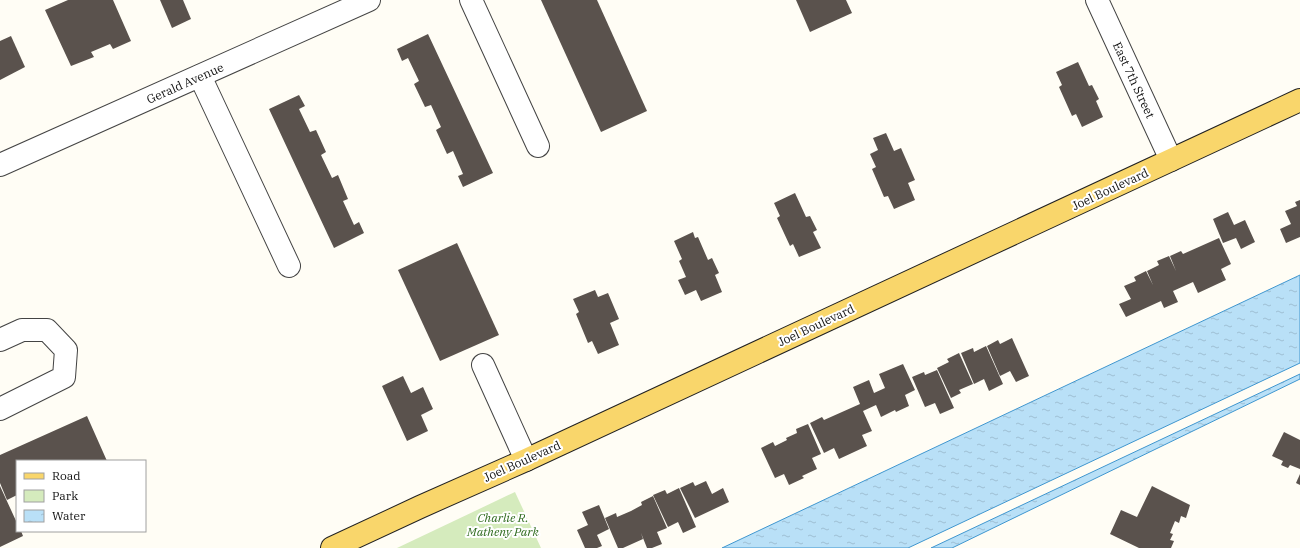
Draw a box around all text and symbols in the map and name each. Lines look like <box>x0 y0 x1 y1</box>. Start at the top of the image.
street label: East 7th Street <box>1110 39 1158 121</box>
street label: Gerald Avenue <box>144 59 226 107</box>
street label: Joel Boulevard <box>1069 165 1151 213</box>
street label: Joel Boulevard <box>775 301 857 349</box>
street label: Joel Boulevard <box>481 437 563 485</box>
legend <box>16 460 146 532</box>
text: Road <box>52 468 81 483</box>
text: Park <box>52 488 78 503</box>
text: Water <box>52 508 86 523</box>
park label: Charlie R. Matheny Park <box>466 510 540 539</box>

